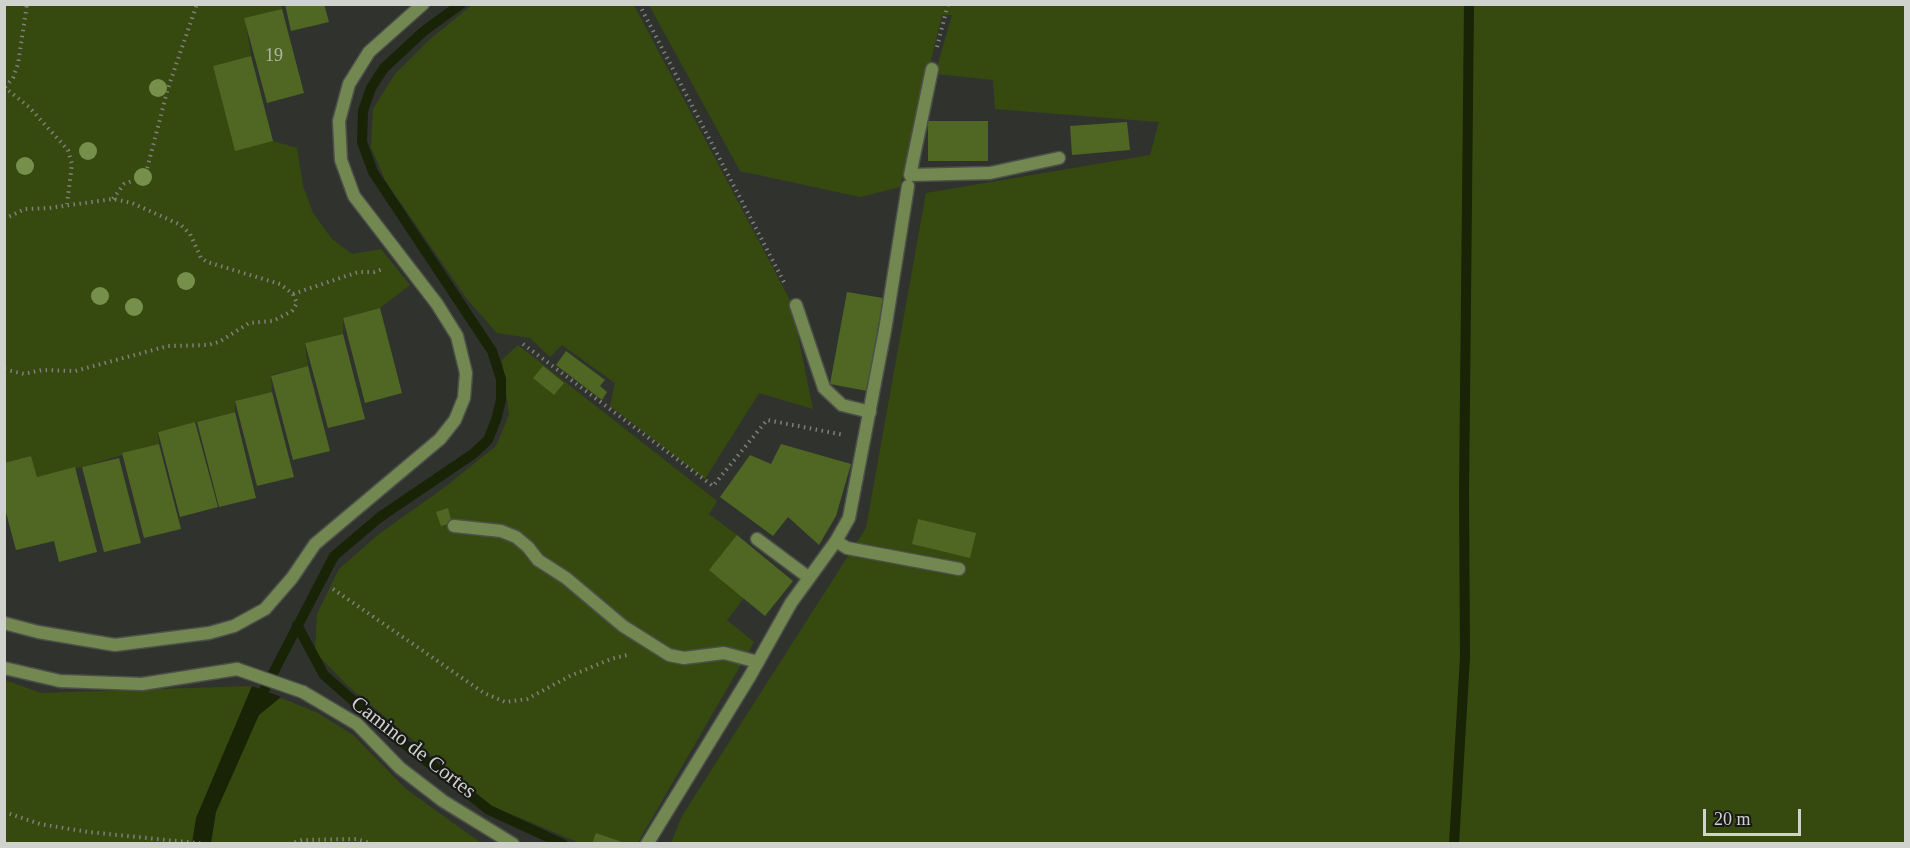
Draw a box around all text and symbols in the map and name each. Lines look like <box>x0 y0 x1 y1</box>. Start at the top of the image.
house number: 19 <box>265 45 283 67</box>
street label: Camino de Cortes <box>345 691 481 805</box>
scale bar <box>1706 797 1804 835</box>
text: 20 m <box>1714 809 1751 829</box>

